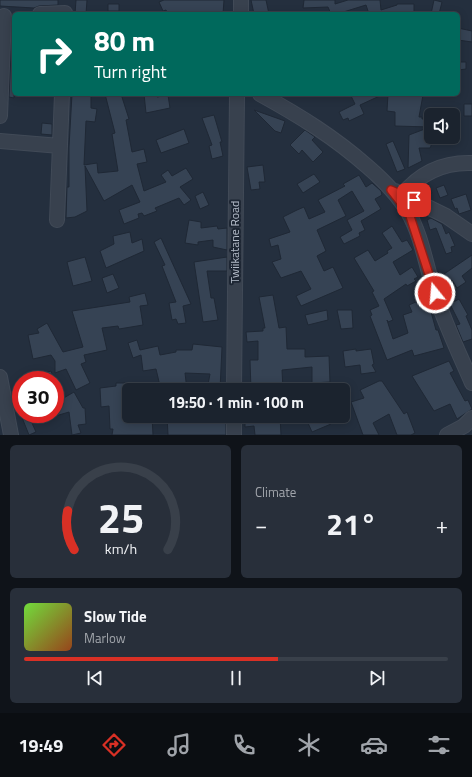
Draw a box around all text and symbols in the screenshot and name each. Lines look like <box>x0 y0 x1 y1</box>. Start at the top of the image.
text: 80 m <box>94 19 155 62</box>
icon: right <box>28 28 80 80</box>
text: Turn right <box>94 58 167 85</box>
map controls <box>424 108 460 144</box>
button: sound <box>424 108 460 144</box>
pin <box>397 183 431 217</box>
icon: arrive <box>403 189 425 211</box>
street label: Twiikatane Road <box>225 201 244 283</box>
position arrow <box>414 272 456 314</box>
speed limit sign: 30 <box>12 371 64 423</box>
text: 19:50 · 1 min · 100 m <box>168 391 304 414</box>
text: Climate <box>255 482 296 502</box>
text: 25 <box>97 485 144 548</box>
text: 21° <box>326 501 377 547</box>
text: − <box>255 508 267 542</box>
text: + <box>436 508 448 542</box>
text: km/h <box>104 537 137 559</box>
text: Slow Tide <box>84 605 147 628</box>
text: Marlow <box>84 628 126 648</box>
icon: previous <box>84 667 106 689</box>
icon: pause <box>225 667 247 689</box>
icon: next <box>366 667 388 689</box>
icon: directions <box>100 731 128 759</box>
icon: music <box>165 731 193 759</box>
icon: phone <box>230 731 258 759</box>
icon: climate <box>295 731 323 759</box>
icon: car <box>360 731 388 759</box>
icon: filters <box>425 731 453 759</box>
text: 19:49 <box>19 732 63 759</box>

